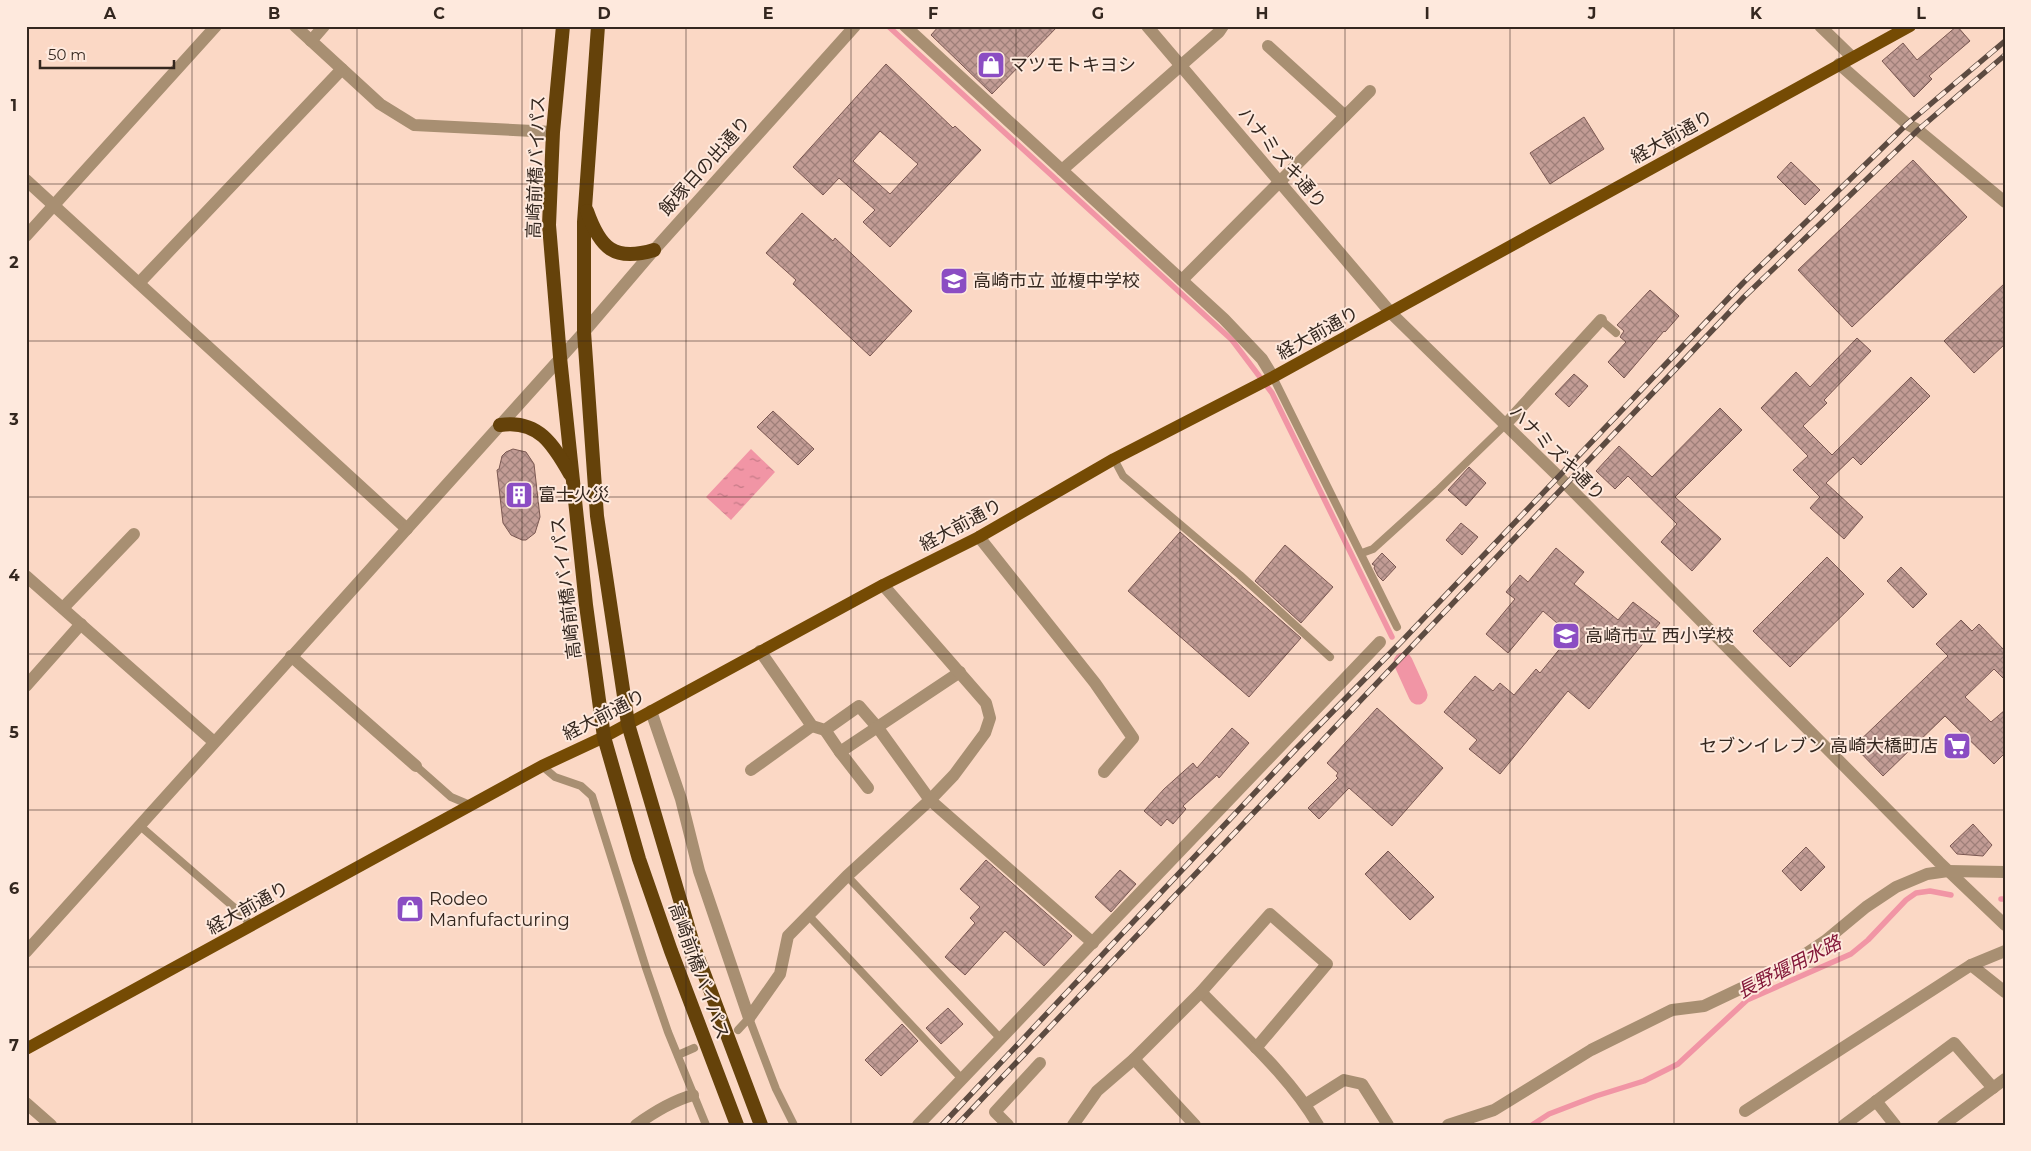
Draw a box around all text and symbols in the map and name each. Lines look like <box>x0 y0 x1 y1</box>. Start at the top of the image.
text: A <box>103 4 117 23</box>
text: B <box>268 4 280 23</box>
text: C <box>433 4 445 23</box>
text: D <box>597 4 611 23</box>
text: E <box>763 4 773 23</box>
text: F <box>928 4 938 23</box>
text: G <box>1092 4 1104 23</box>
text: H <box>1256 4 1268 23</box>
text: I <box>1424 4 1430 23</box>
text: J <box>1587 4 1596 23</box>
text: K <box>1750 4 1763 23</box>
text: L <box>1916 4 1926 23</box>
scale bar <box>40 38 174 70</box>
text: 50 m <box>48 45 86 64</box>
shop icon: マツモトキヨシ <box>976 50 1006 80</box>
place label: マツモトキヨシ <box>1010 54 1136 76</box>
street label: 高崎前橋バイパス <box>523 95 549 239</box>
text: 1 <box>11 96 17 115</box>
street label: ハナミズキ通り <box>1233 103 1331 213</box>
street label: 経大前通り <box>1627 106 1717 168</box>
street label: 飯塚日の出通り <box>655 112 755 220</box>
text: 2 <box>9 253 19 272</box>
school or university icon: 高崎市立 並榎中学校 <box>939 266 969 296</box>
place label: 高崎市立 並榎中学校 <box>973 270 1140 292</box>
street label: 経大前通り <box>1273 302 1363 364</box>
street label: ハナミズキ通り <box>1505 401 1609 505</box>
text: 3 <box>8 410 19 429</box>
building icon: 富士火災 <box>504 480 534 510</box>
place label: 富士火災 <box>538 484 610 506</box>
street label: 経大前通り <box>916 494 1006 556</box>
street label: 高崎前橋バイパス <box>546 515 586 661</box>
text: 4 <box>8 566 20 585</box>
school or university icon: 高崎市立 西小学校 <box>1551 621 1581 651</box>
place label: 高崎市立 西小学校 <box>1585 625 1734 647</box>
street label: 経大前通り <box>559 685 649 745</box>
text: 5 <box>9 723 19 742</box>
supermarket icon: セブンイレブン 高崎大橋町店 <box>1942 731 1972 761</box>
place label: セブンイレブン 高崎大橋町店 <box>1699 735 1938 757</box>
street label: 経大前通り <box>203 877 293 939</box>
text: 6 <box>9 879 19 898</box>
place label: Rodeo Manfufacturing <box>429 888 570 931</box>
shop icon: Rodeo Manfufacturing <box>395 894 425 924</box>
street label: 高崎前橋バイパス <box>664 900 734 1042</box>
water label: 長野堰用水路 <box>1733 930 1847 1003</box>
text: 7 <box>9 1036 19 1055</box>

